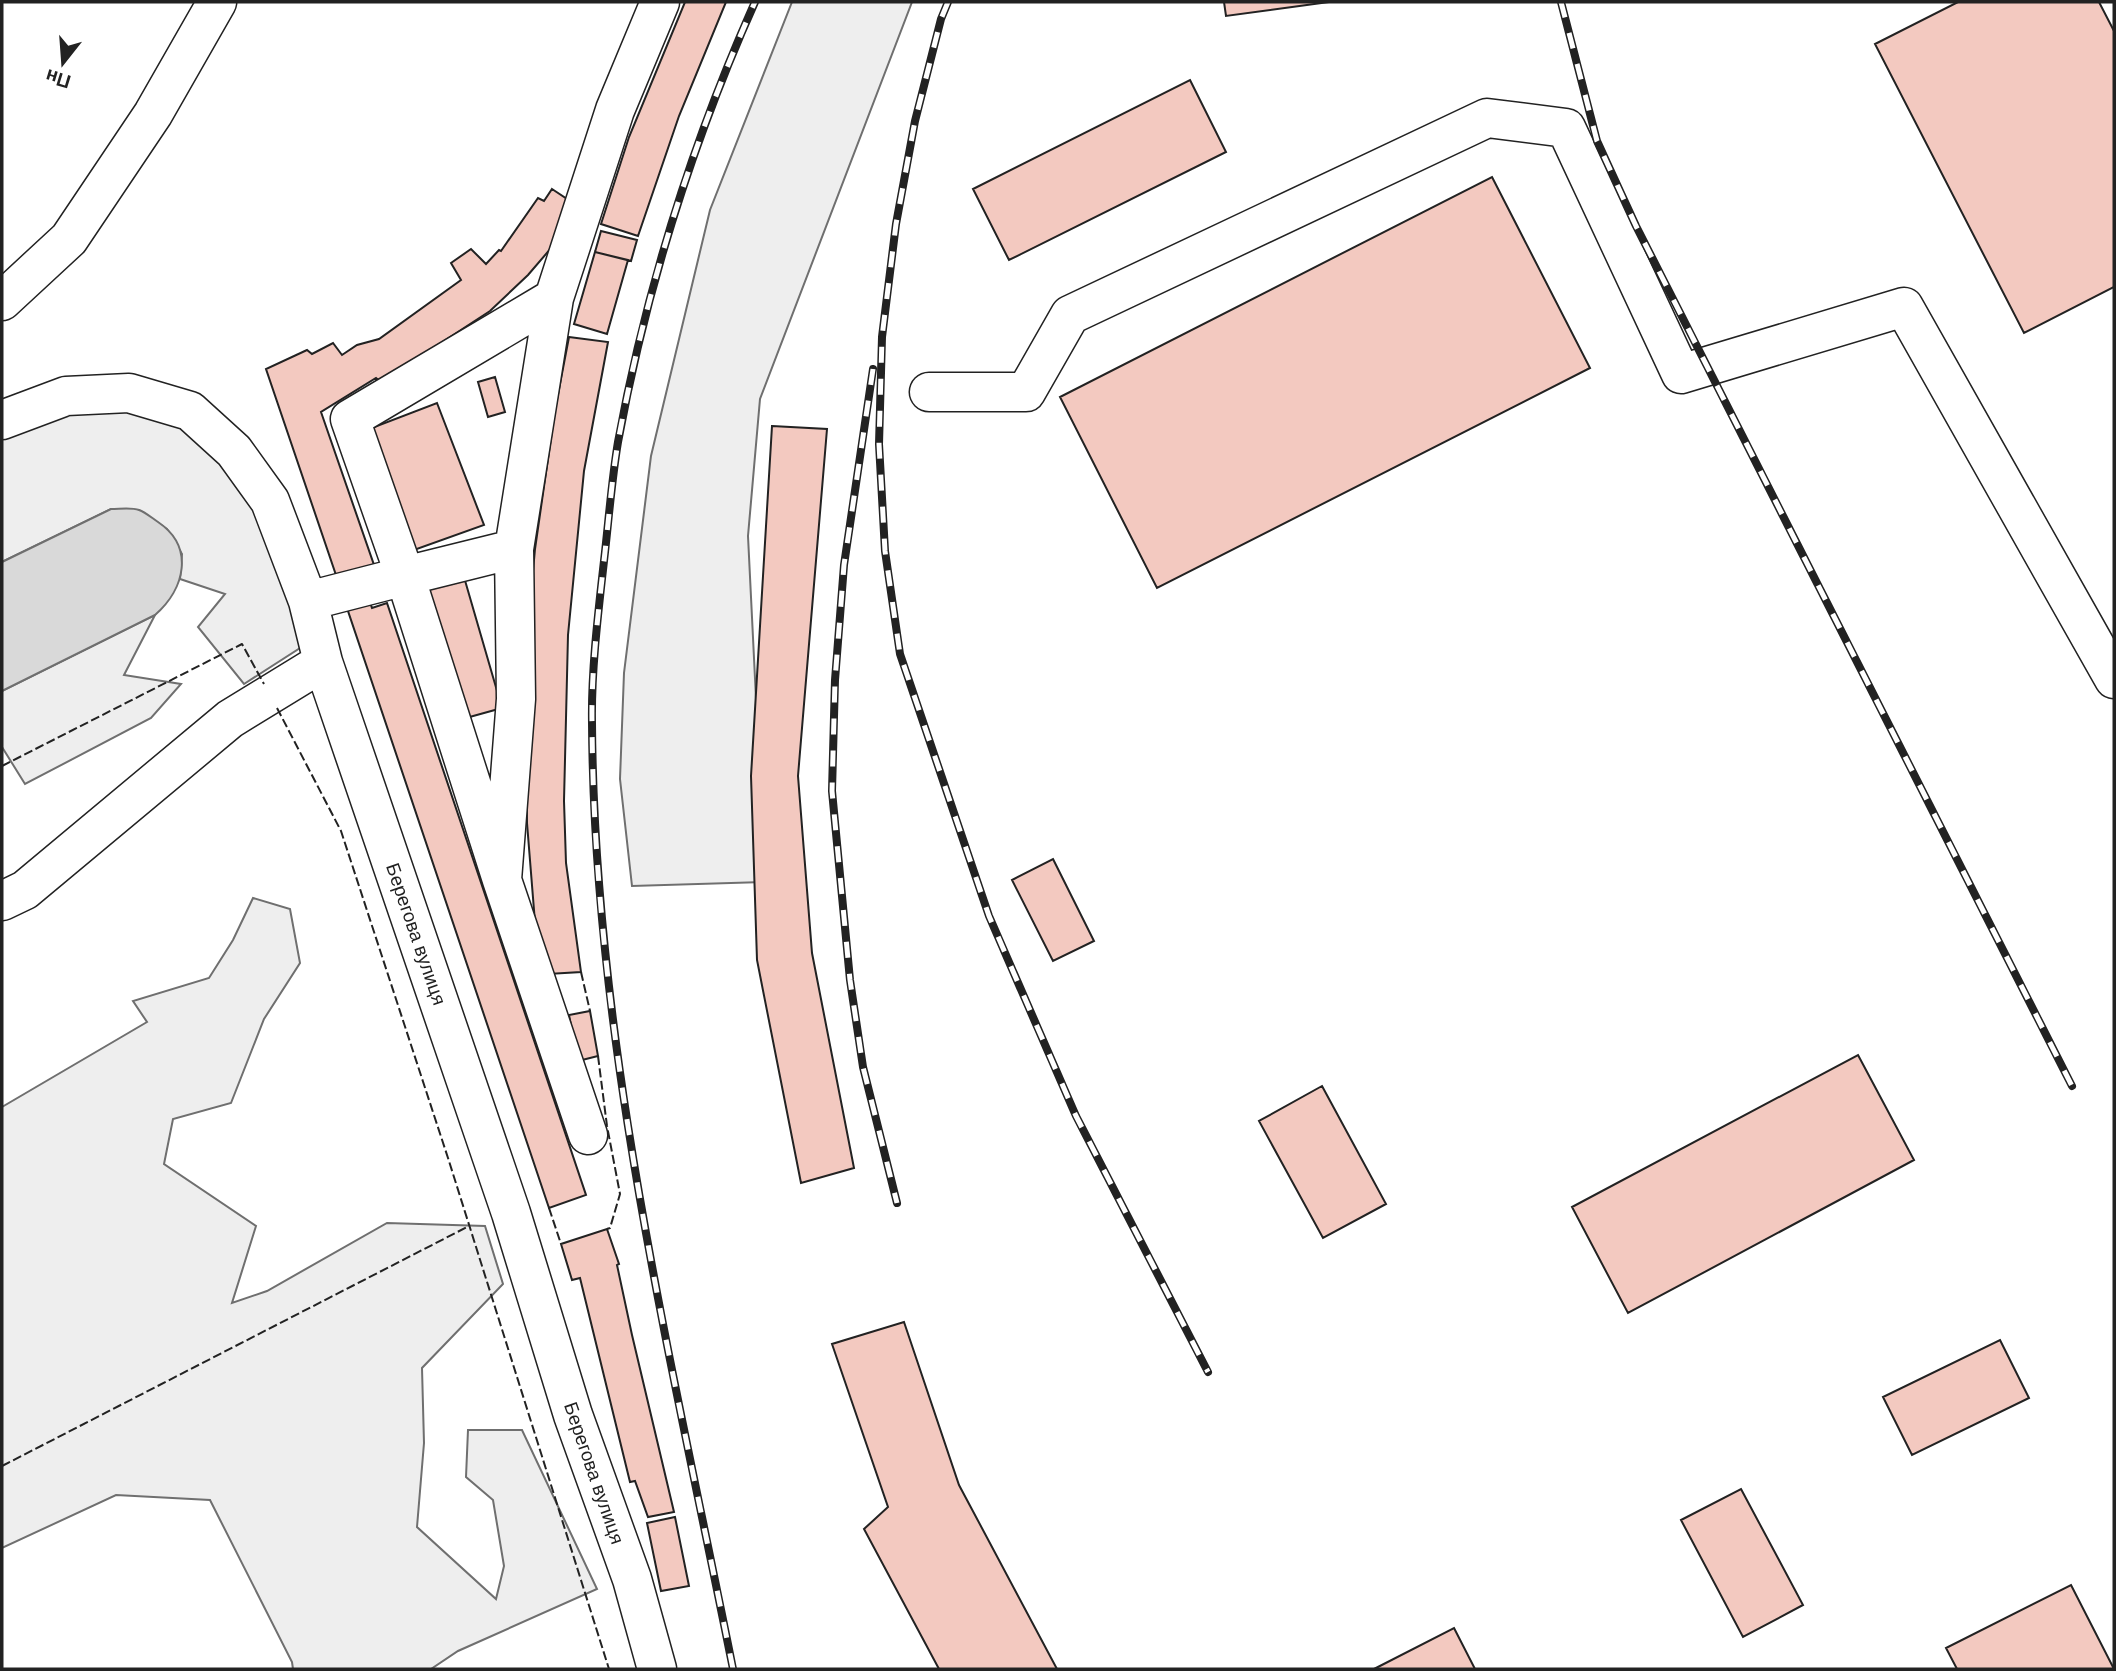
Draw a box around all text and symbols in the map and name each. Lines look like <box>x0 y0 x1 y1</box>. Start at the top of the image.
north arrow <box>28 28 98 98</box>
text: Пн <box>43 65 73 92</box>
street label: Берегова вулиця <box>382 860 450 1008</box>
street label: Берегова вулиця <box>560 1399 628 1547</box>

